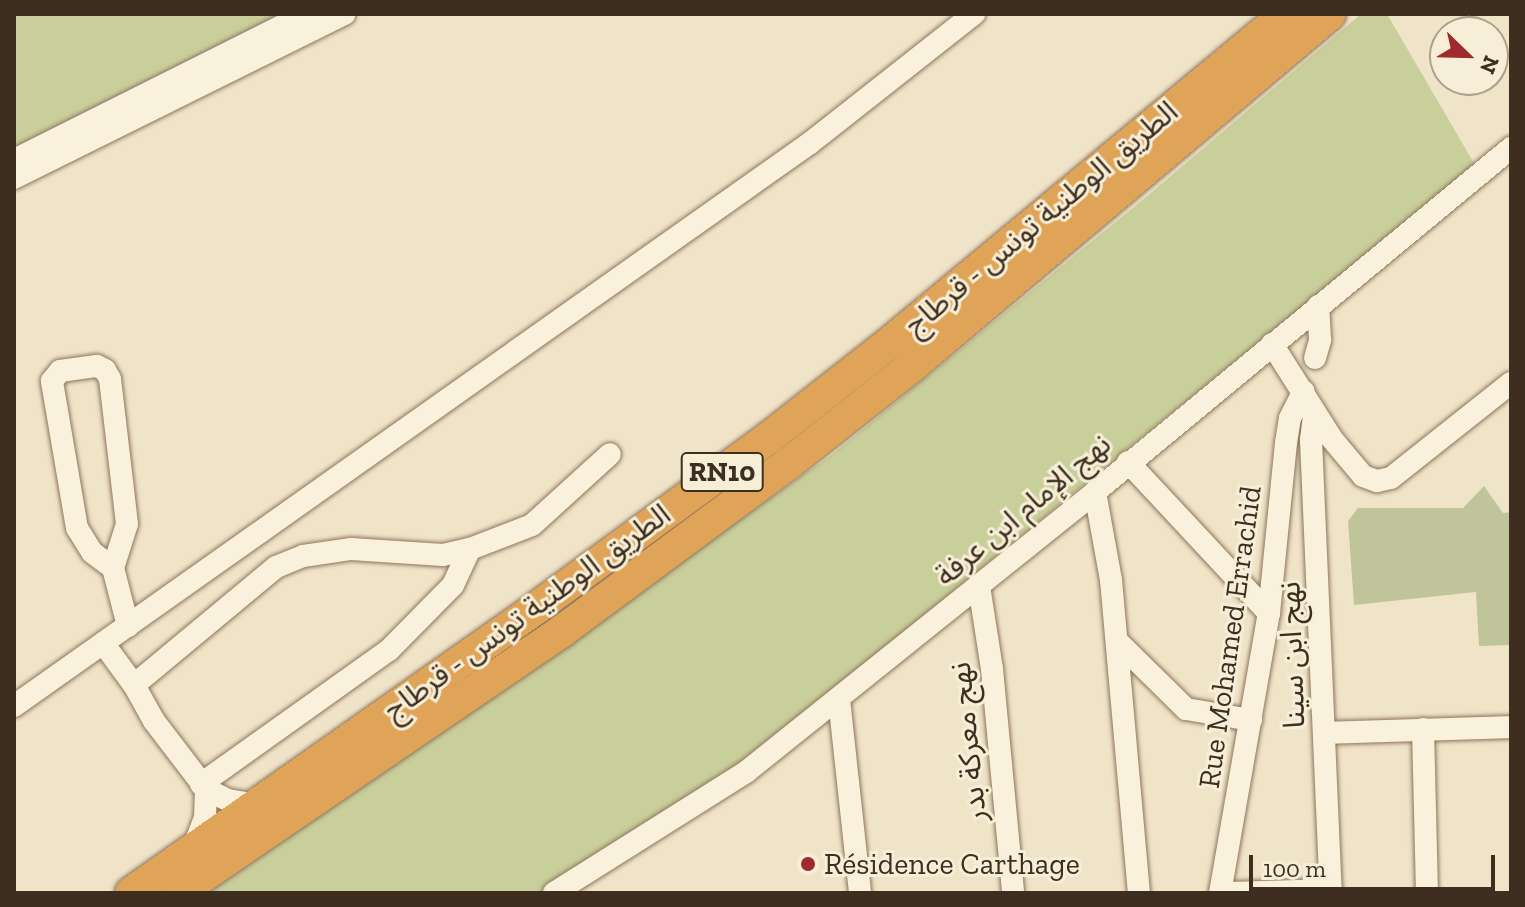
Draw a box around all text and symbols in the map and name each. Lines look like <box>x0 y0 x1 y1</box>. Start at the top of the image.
north arrow <box>1429 16 1509 96</box>
text: N <box>1474 52 1505 78</box>
street label: الطريق الوطنية تونس - قرطاج <box>897 93 1185 343</box>
street label: نهج الإمام ابن عرفة <box>928 426 1118 594</box>
road number: RN10 <box>680 448 764 496</box>
street label: Rue Mohamed Errachid <box>1191 484 1269 790</box>
street label: الطريق الوطنية تونس - قرطاج <box>377 496 677 728</box>
street label: نهج ابن سينا <box>1271 581 1313 729</box>
street label: نهج معركة بدر <box>942 660 994 824</box>
scale bar <box>1253 839 1499 889</box>
place label: Résidence Carthage <box>824 846 1080 882</box>
text: 100 m <box>1263 854 1326 883</box>
marker: Résidence Carthage <box>799 855 817 873</box>

